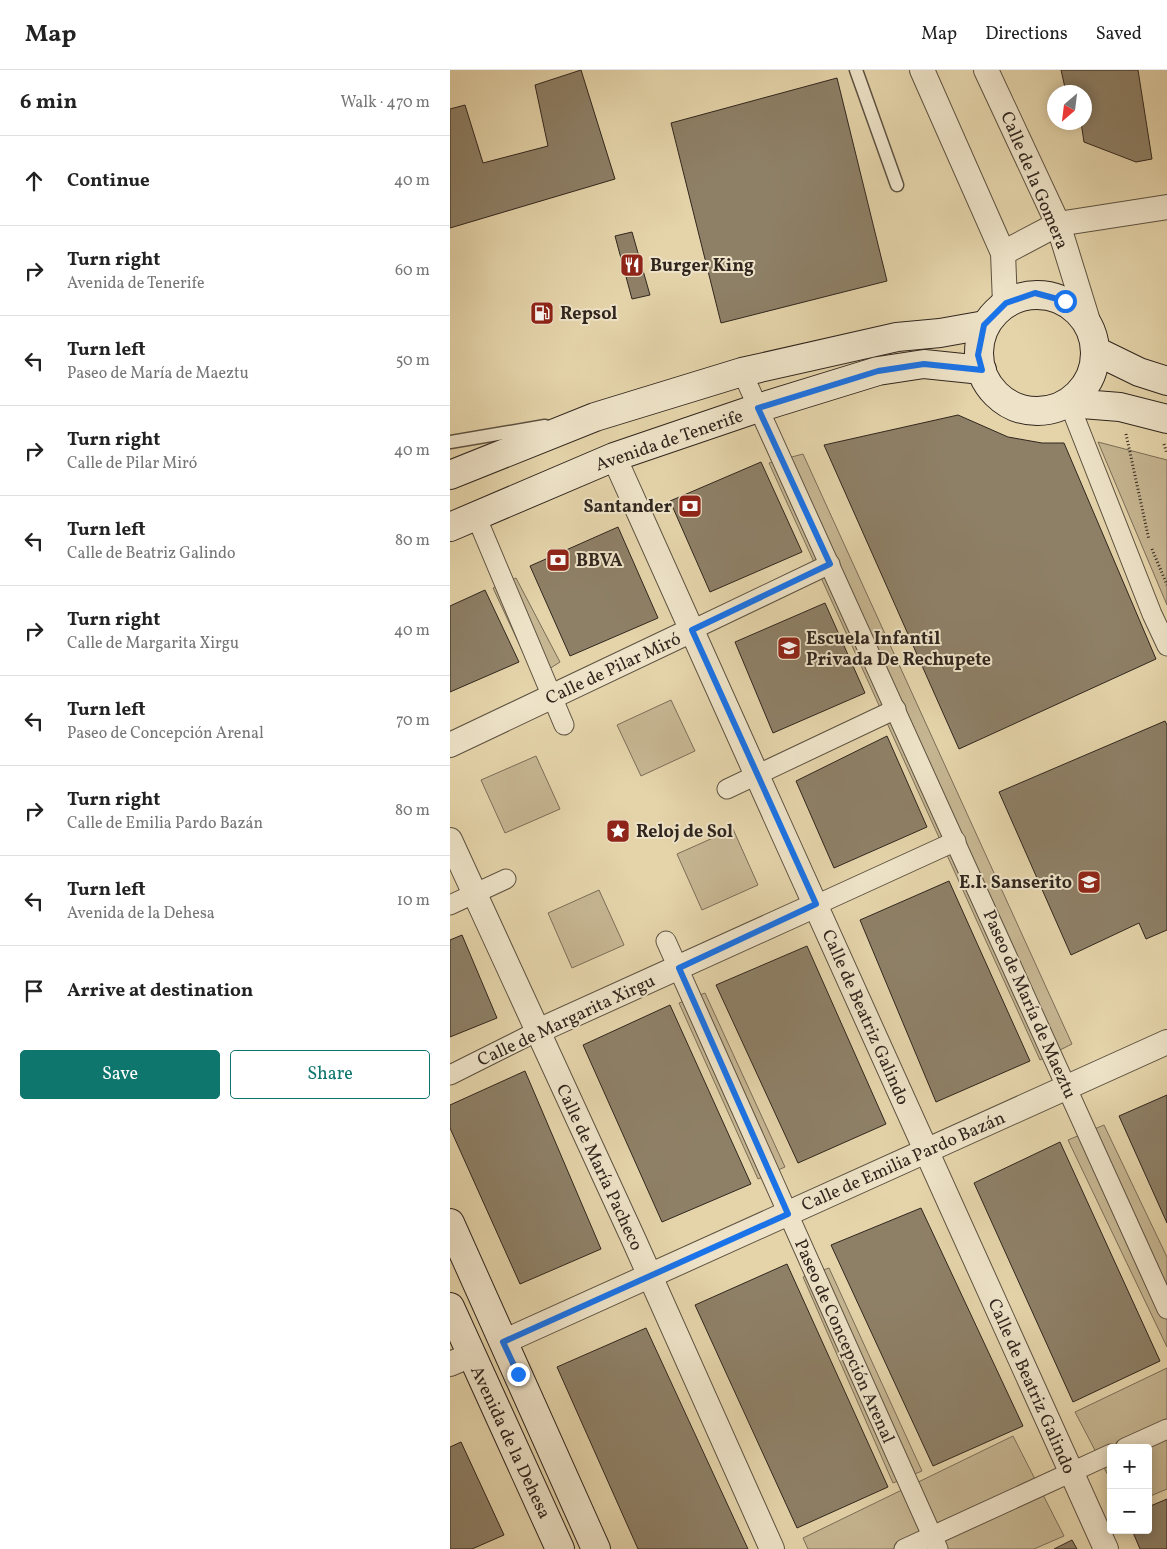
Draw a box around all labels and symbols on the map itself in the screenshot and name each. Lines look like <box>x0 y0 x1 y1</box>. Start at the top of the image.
north arrow <box>1047 85 1092 130</box>
street label: Calle de la Gomera <box>993 108 1074 253</box>
restaurant icon: Burger King <box>619 252 645 278</box>
place label: Burger King <box>650 254 754 279</box>
route start <box>1054 290 1077 313</box>
fuel station icon: Repsol <box>529 300 555 326</box>
place label: Repsol <box>560 302 617 327</box>
street label: Avenida de Tenerife <box>592 404 747 478</box>
bank icon: Santander <box>677 493 703 519</box>
place label: Santander <box>584 495 672 520</box>
bank icon: BBVA <box>545 547 571 573</box>
place label: BBVA <box>576 549 623 574</box>
street label: Calle de Pilar Miró <box>542 627 685 712</box>
place label: Escuela Infantil Privada De Rechupete <box>806 627 991 673</box>
school or university icon: Escuela Infantil Privada De Rechupete <box>776 635 802 661</box>
place icon: Reloj de Sol <box>605 818 631 844</box>
place label: Reloj de Sol <box>636 820 733 845</box>
school or university icon: E.I. Sanserito <box>1076 869 1102 895</box>
place label: E.I. Sanserito <box>959 871 1072 896</box>
street label: Paseo de María de Maeztu <box>976 906 1082 1103</box>
street label: Calle de Beatriz Galindo <box>815 926 915 1109</box>
street label: Calle de Margarita Xirgu <box>474 969 660 1074</box>
street label: Calle de María Pacheco <box>549 1080 648 1255</box>
street label: Calle de Emilia Pardo Bazán <box>798 1106 1010 1219</box>
street label: Paseo de Concepción Arenal <box>787 1235 900 1448</box>
street label: Calle de Beatriz Galindo <box>981 1295 1081 1478</box>
street label: Avenida de la Dehesa <box>463 1362 556 1523</box>
route end <box>507 1363 530 1386</box>

